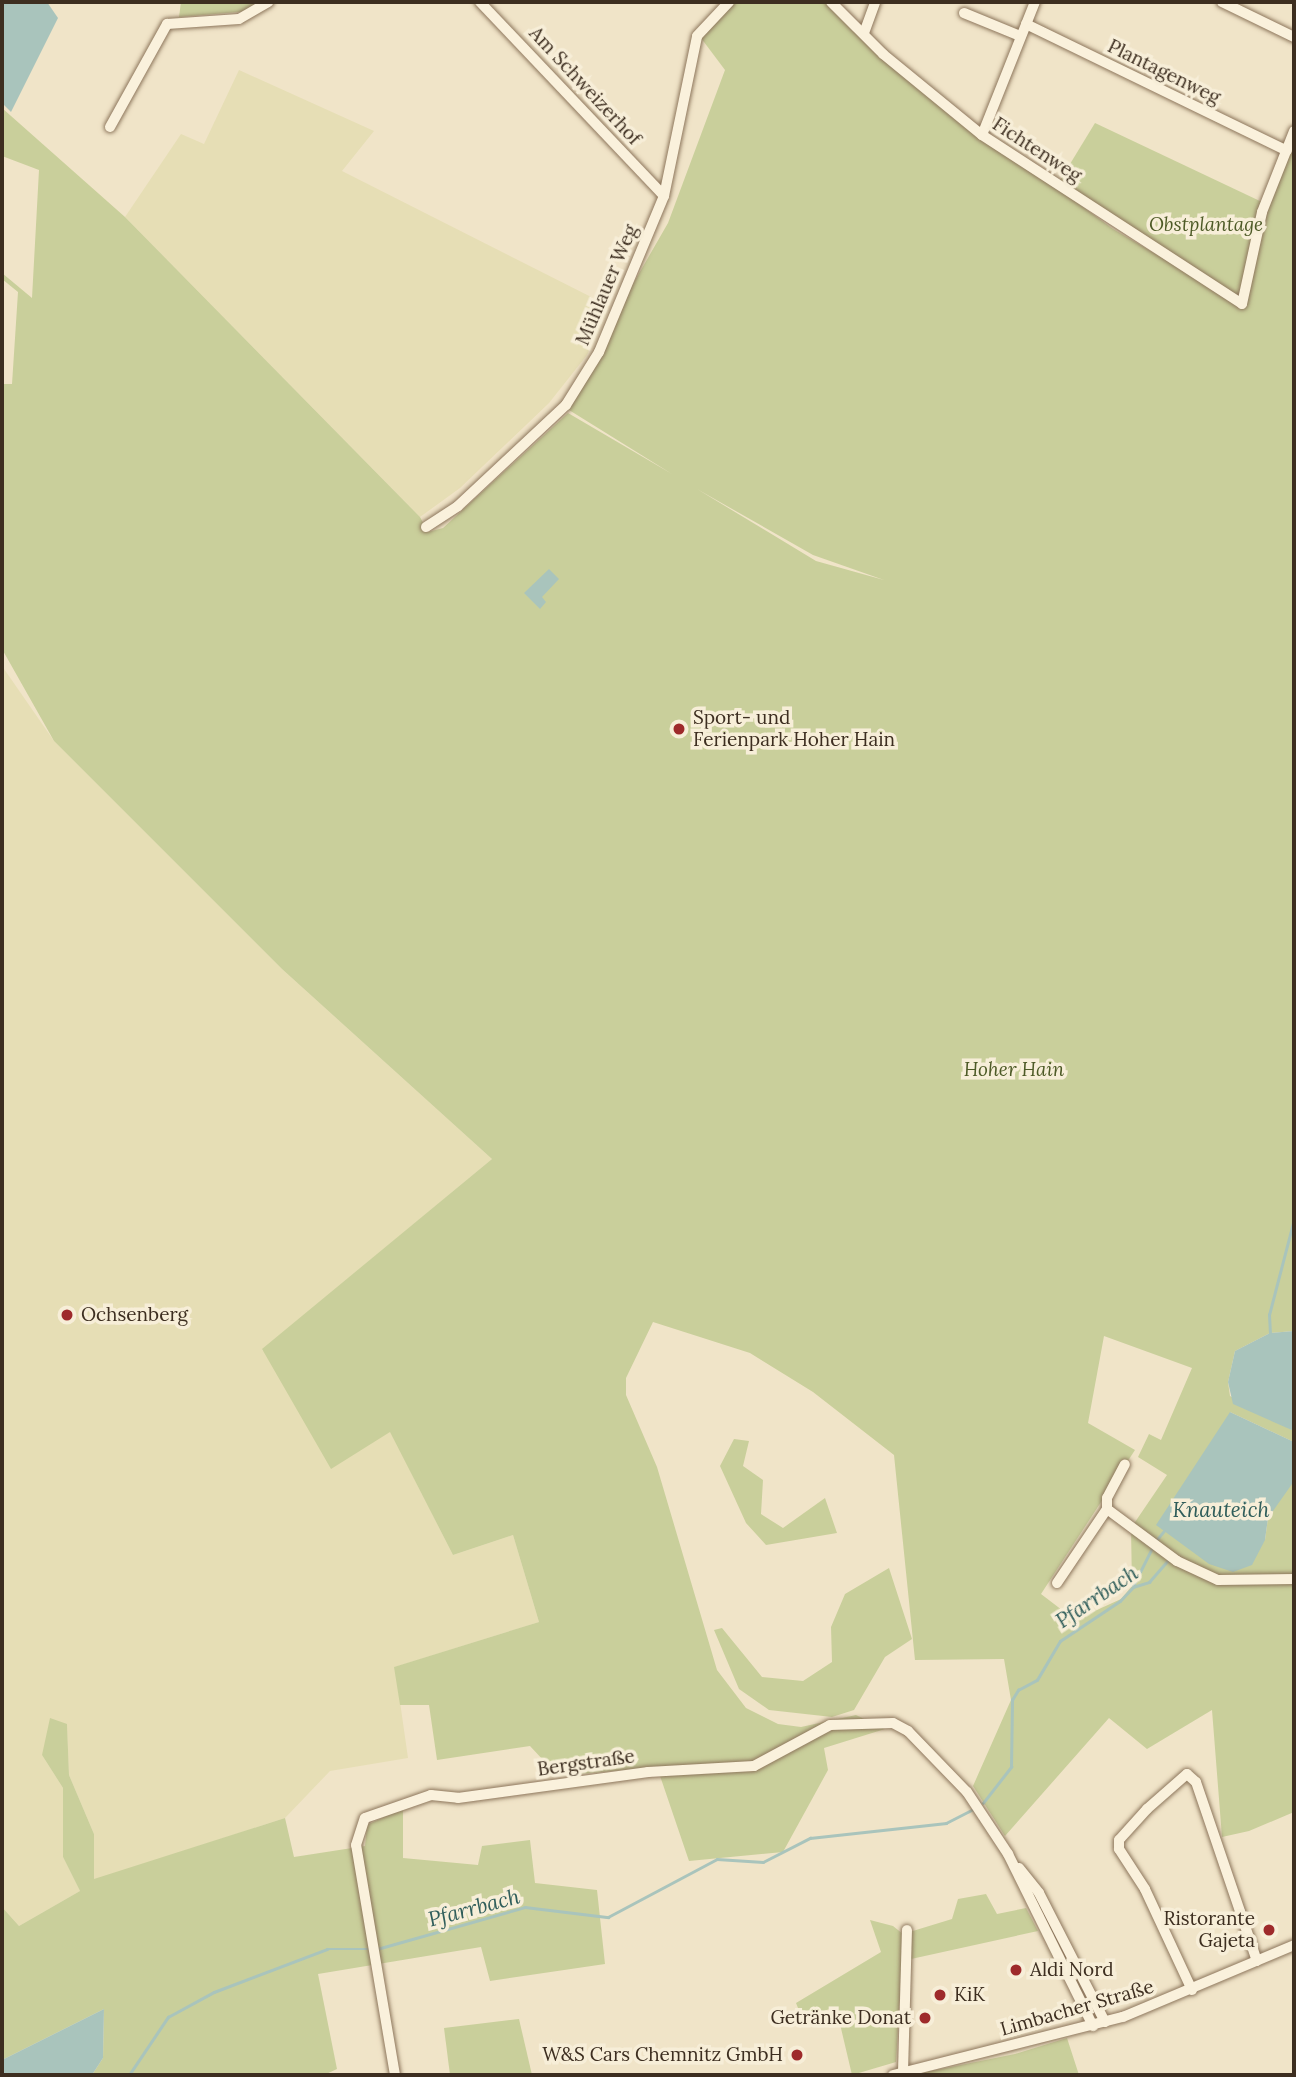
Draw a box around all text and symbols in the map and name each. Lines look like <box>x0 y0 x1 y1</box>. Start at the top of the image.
street label: Am Schweizerhof <box>524 22 646 150</box>
street label: Plantagenweg <box>1104 35 1224 109</box>
street label: Fichtenweg <box>988 113 1086 187</box>
park label: Obstplantage <box>1149 214 1263 236</box>
street label: Mühlauer Weg <box>571 221 643 349</box>
place label: Sport- und Ferienpark Hoher Hain <box>693 707 895 751</box>
marker: Sport- und Ferienpark Hoher Hain <box>671 721 687 737</box>
park label: Hoher Hain <box>964 1059 1064 1081</box>
place label: Ochsenberg <box>81 1304 188 1326</box>
marker: Ochsenberg <box>59 1307 75 1323</box>
water label: Knauteich <box>1172 1497 1270 1523</box>
water label: Pfarrbach <box>1051 1560 1143 1634</box>
street label: Bergstraße <box>536 1745 636 1781</box>
water label: Pfarrbach <box>425 1884 523 1932</box>
place label: Ristorante Gajeta <box>1164 1908 1255 1952</box>
marker: Ristorante Gajeta <box>1261 1922 1277 1938</box>
place label: Aldi Nord <box>1030 1959 1114 1981</box>
marker: Aldi Nord <box>1008 1962 1024 1978</box>
street label: Limbacher Straße <box>998 1975 1156 2041</box>
place label: KiK <box>954 1984 985 2006</box>
marker: KiK <box>932 1987 948 2003</box>
place label: Getränke Donat <box>770 2007 911 2029</box>
marker: Getränke Donat <box>917 2010 933 2026</box>
place label: W&S Cars Chemnitz GmbH <box>542 2044 783 2066</box>
marker: W&S Cars Chemnitz GmbH <box>789 2047 805 2063</box>

